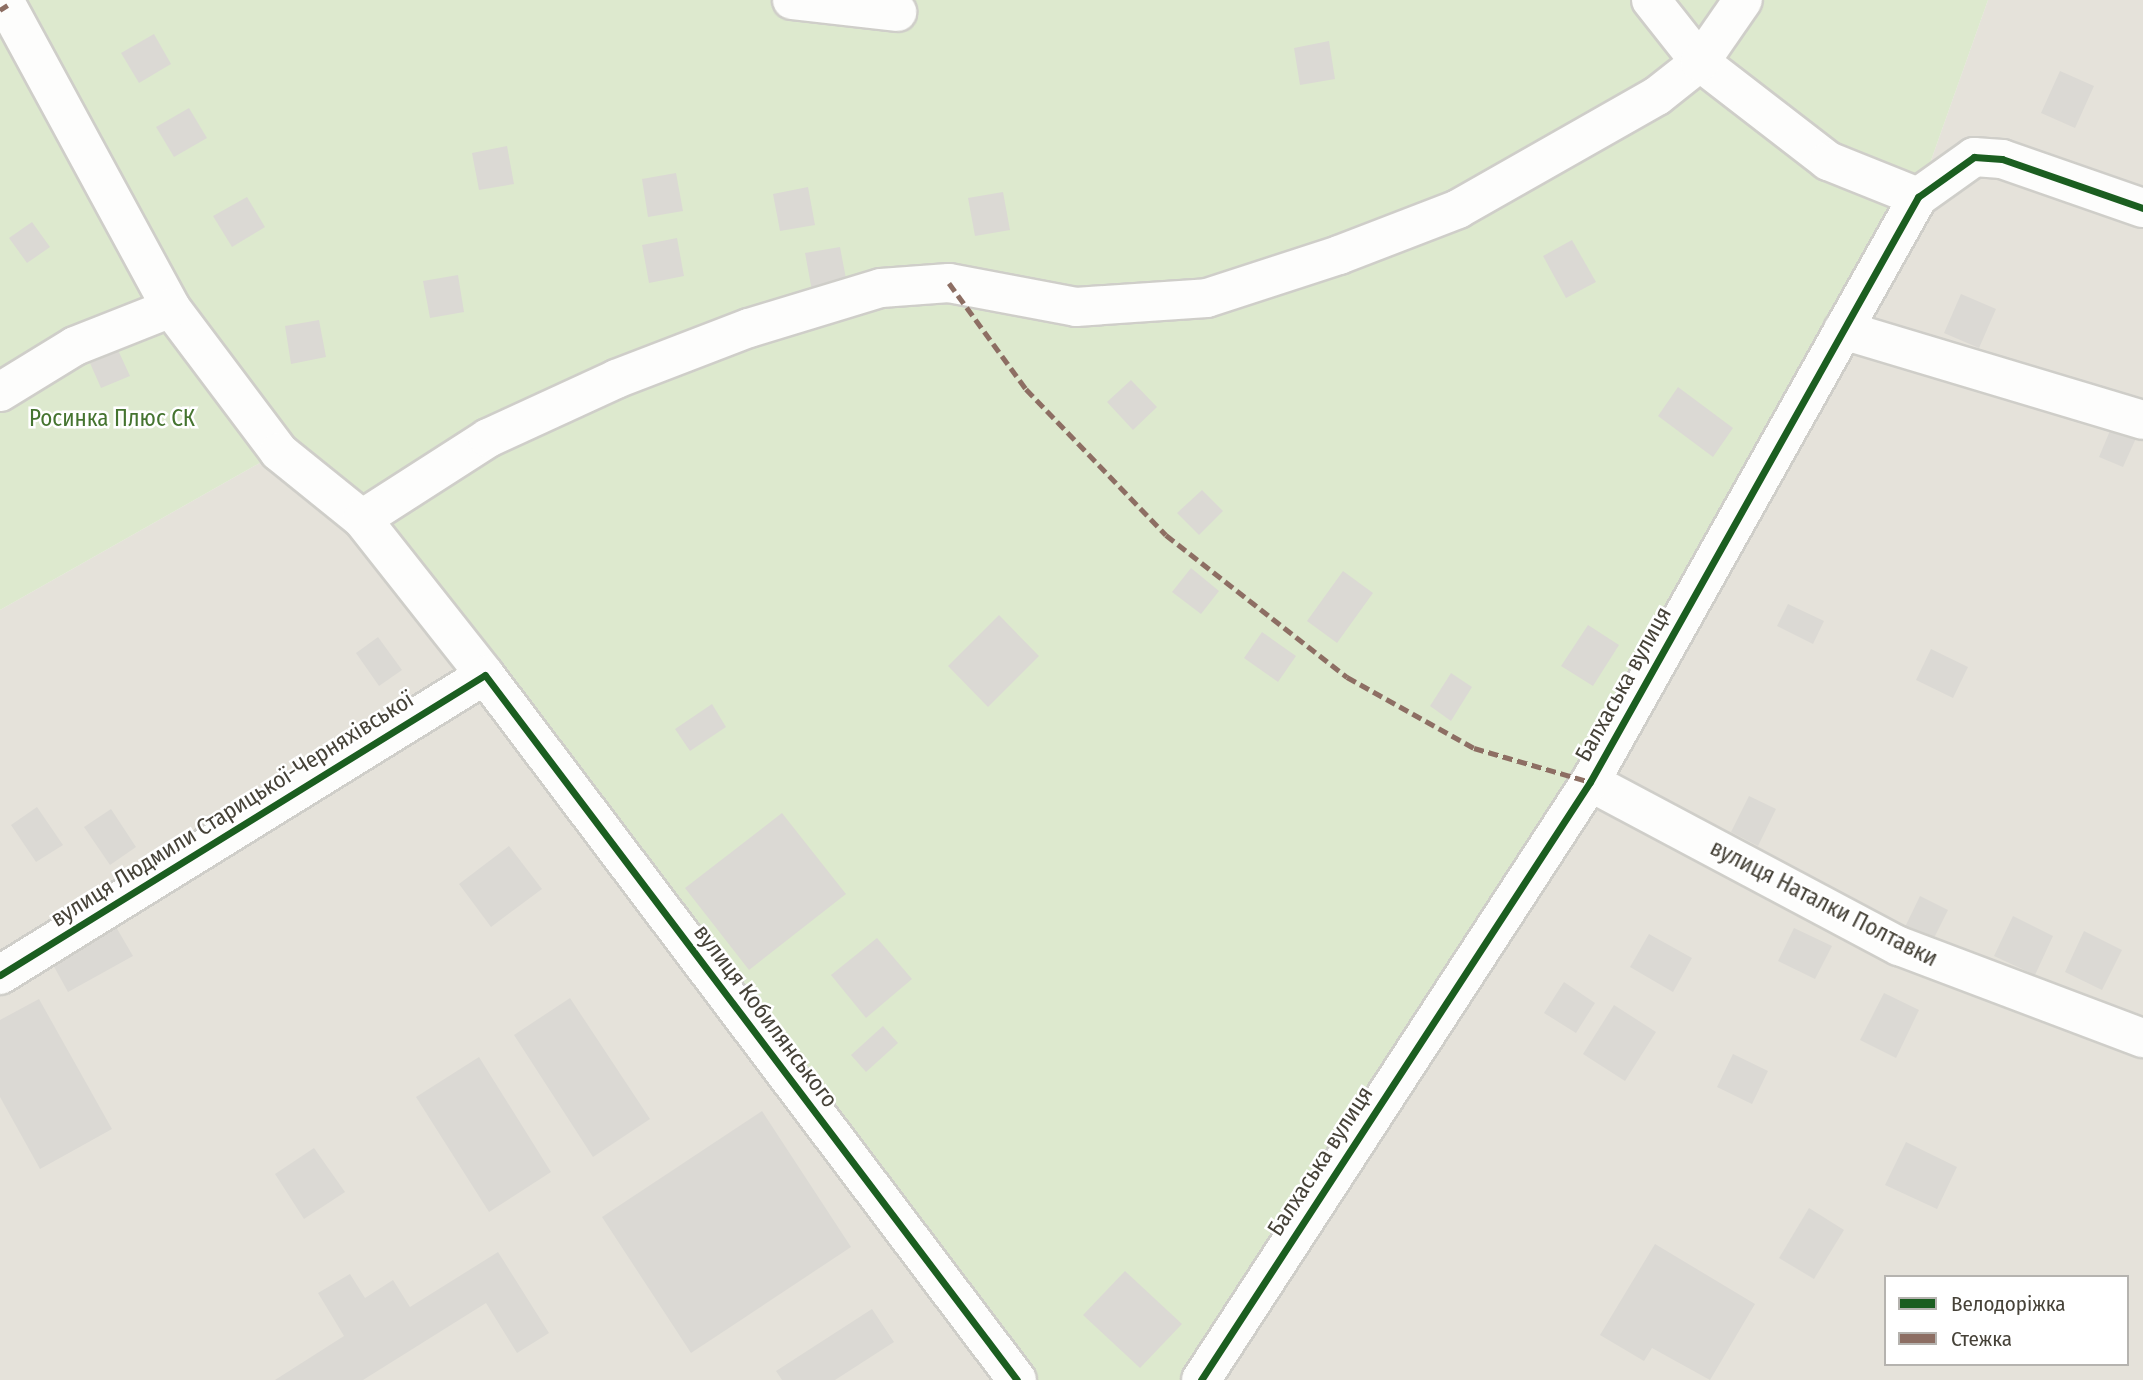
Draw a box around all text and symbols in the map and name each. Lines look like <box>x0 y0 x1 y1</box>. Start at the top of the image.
park label: Росинка Плюс СК <box>29 404 195 432</box>
street label: Балхаська вулиця <box>1569 602 1677 766</box>
street label: вулиця Людмили Старицької-Черняхівської <box>46 685 418 933</box>
street label: вулиця Наталки Полтавки <box>1706 834 1942 972</box>
street label: вулиця Кобилянського <box>688 919 844 1113</box>
street label: Балхаська вулиця <box>1261 1081 1379 1241</box>
legend <box>1884 1275 2129 1366</box>
text: Велодоріжка <box>1951 1291 2066 1317</box>
text: Стежка <box>1951 1326 2012 1352</box>

